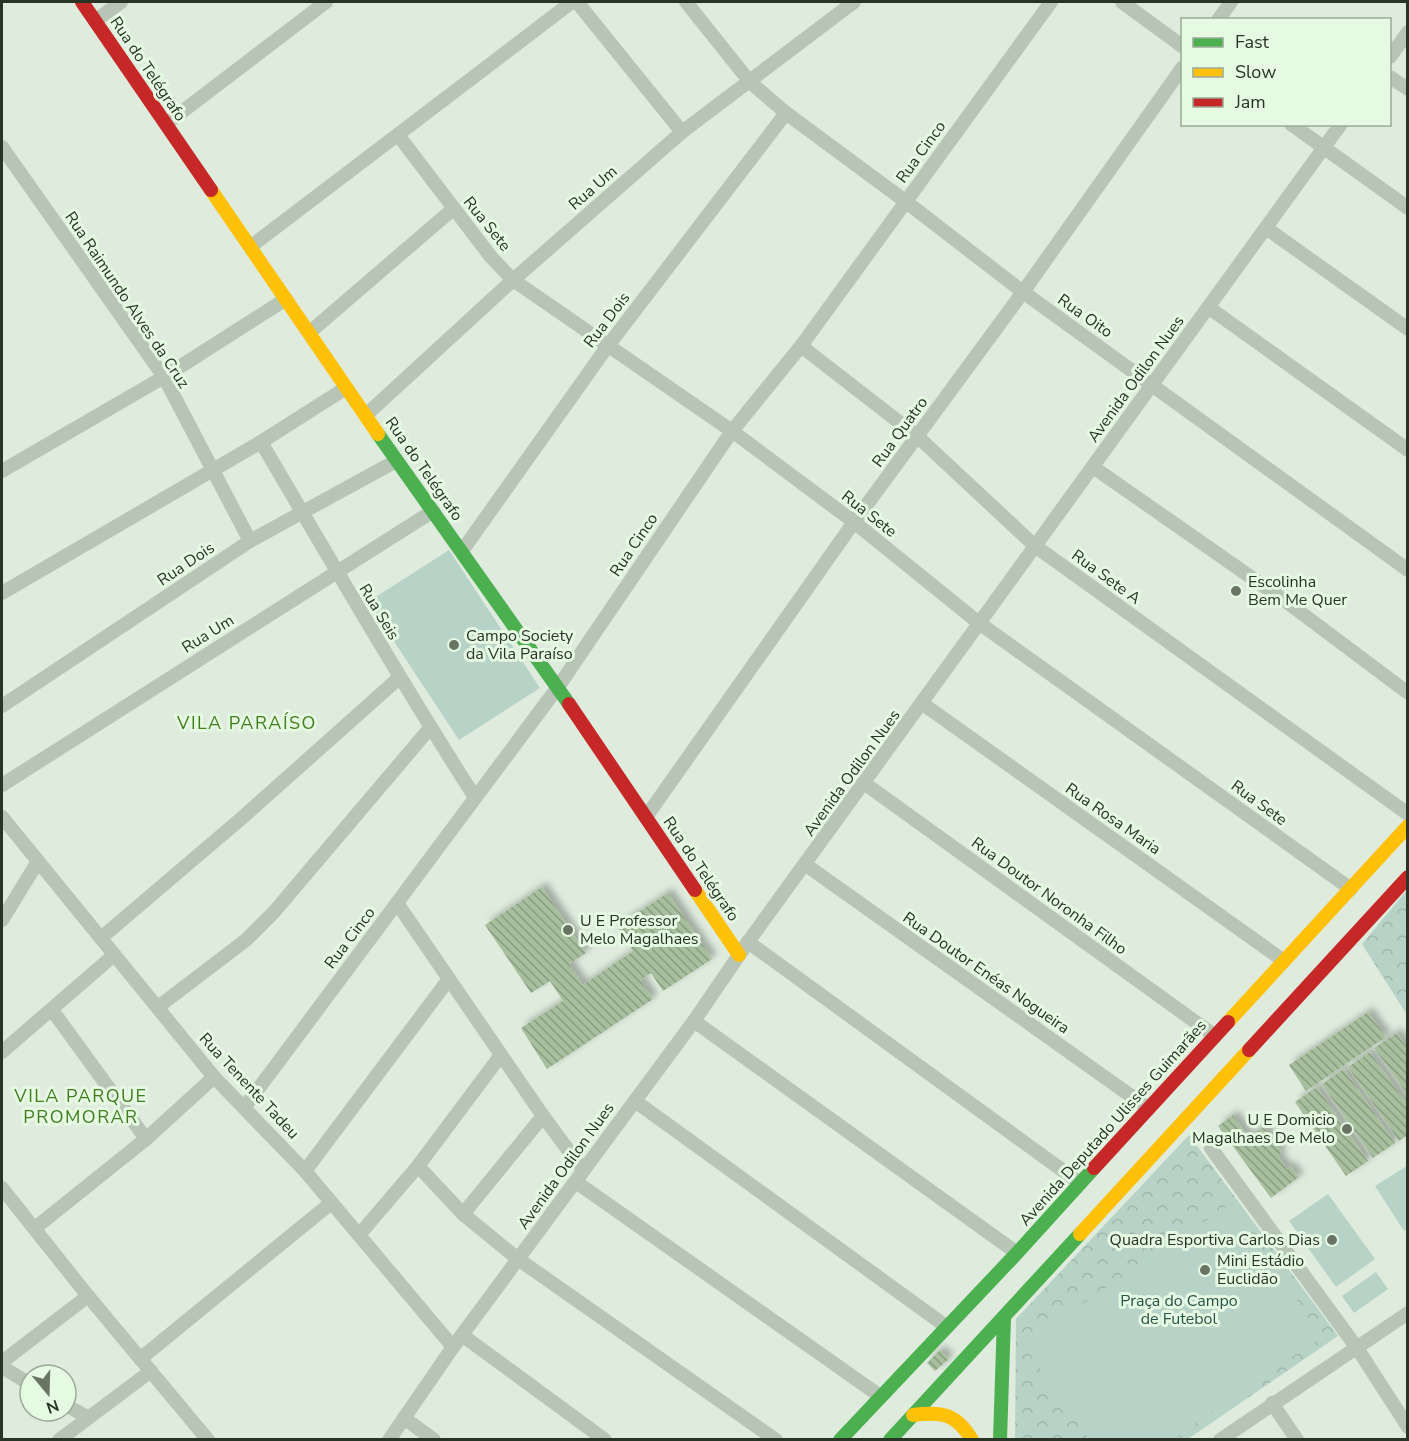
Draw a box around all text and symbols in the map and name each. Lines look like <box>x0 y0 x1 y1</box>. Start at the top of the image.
street label: Rua do Telégrafo <box>105 12 191 126</box>
legend <box>1181 18 1391 126</box>
text: Fast <box>1235 30 1270 54</box>
text: Slow <box>1235 60 1276 84</box>
text: Jam <box>1234 90 1266 114</box>
street label: Rua Cinco <box>891 116 951 188</box>
street label: Rua Um <box>564 161 622 215</box>
street label: Rua Sete <box>458 192 516 256</box>
street label: Rua Raimundo Alves da Cruz <box>60 207 194 393</box>
street label: Rua Dois <box>579 288 635 352</box>
street label: Rua Oito <box>1053 289 1117 343</box>
street label: Avenida Odilon Nues <box>1083 311 1189 447</box>
street label: Rua Quatro <box>867 392 933 472</box>
street label: Rua do Telégrafo <box>380 413 468 525</box>
street label: Rua Sete <box>837 485 901 543</box>
street label: Rua Cinco <box>605 509 663 581</box>
street label: Rua Dois <box>153 537 219 591</box>
street label: Rua Sete A <box>1067 544 1145 610</box>
place label: Escolinha Bem Me Quer <box>1248 571 1347 611</box>
street label: Rua Seis <box>354 580 404 644</box>
marker: Escolinha Bem Me Quer <box>1229 584 1243 598</box>
street label: Rua Um <box>178 609 238 659</box>
place label: Campo Society da Vila Paraíso <box>466 625 574 665</box>
marker: Campo Society da Vila Paraíso <box>447 638 461 652</box>
street label: Avenida Odilon Nues <box>799 705 905 841</box>
district label: VILA PARAÍSO <box>176 711 317 735</box>
street label: Rua Sete <box>1226 775 1292 831</box>
street label: Rua Rosa Maria <box>1061 778 1165 860</box>
street label: Rua do Telégrafo <box>658 812 744 926</box>
street label: Rua Doutor Noronha Filho <box>967 832 1131 960</box>
street label: Rua Cinco <box>320 903 381 973</box>
street label: Rua Doutor Enéas Nogueira <box>898 907 1074 1039</box>
place label: U E Professor Melo Magalhaes <box>580 910 698 950</box>
marker: U E Professor Melo Magalhaes <box>561 923 575 937</box>
street label: Avenida Deputado Ulisses Guimarães <box>1014 1015 1212 1231</box>
street label: Rua Tenente Tadeu <box>194 1028 304 1144</box>
district label: VILA PARQUE PROMORAR <box>13 1084 148 1129</box>
street label: Avenida Odilon Nues <box>513 1098 619 1234</box>
place label: U E Domicio Magalhaes De Melo <box>1192 1109 1335 1149</box>
marker: U E Domicio Magalhaes De Melo <box>1340 1122 1354 1136</box>
place label: Quadra Esportiva Carlos Dias <box>1110 1229 1320 1251</box>
marker: Quadra Esportiva Carlos Dias <box>1325 1233 1339 1247</box>
place label: Mini Estádio Euclidão <box>1217 1250 1304 1290</box>
marker: Mini Estádio Euclidão <box>1198 1263 1212 1277</box>
park label: Praça do Campo de Futebol <box>1120 1290 1238 1330</box>
north arrow <box>18 1363 78 1423</box>
text: N <box>43 1394 62 1419</box>

